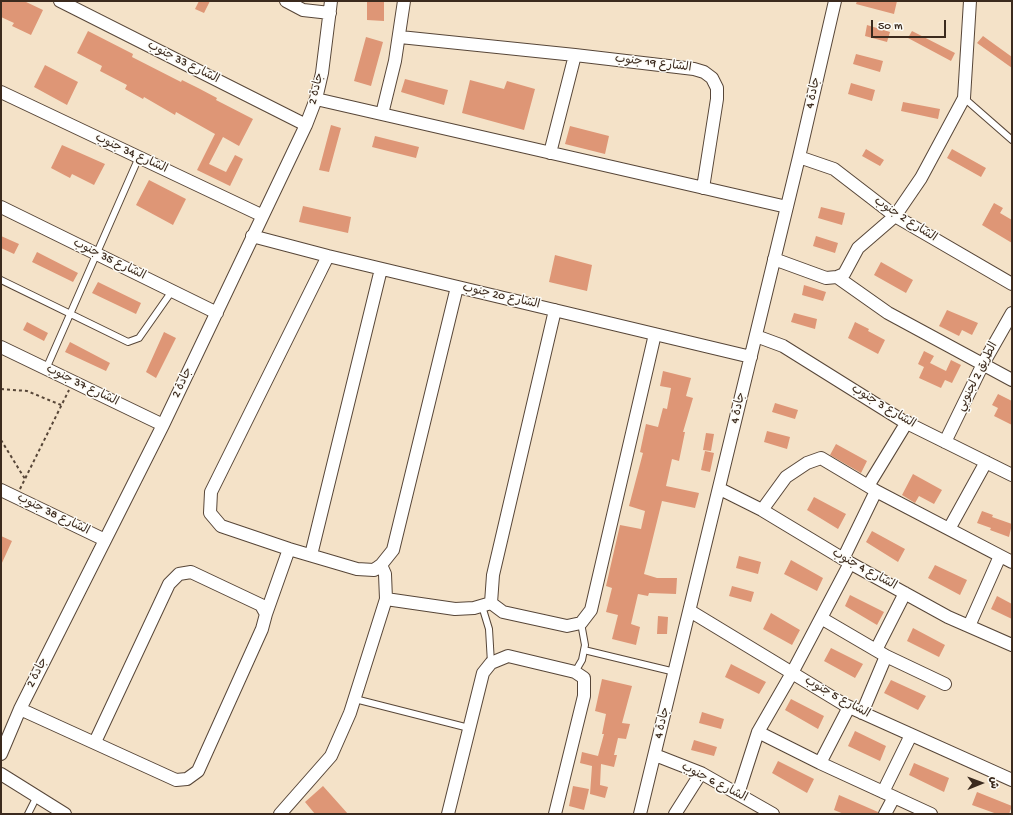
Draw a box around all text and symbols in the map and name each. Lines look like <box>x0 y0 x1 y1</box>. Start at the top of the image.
scale bar <box>873 12 948 38</box>
text: 50 m <box>878 20 903 34</box>
street label: الشارع 33 جنوب <box>145 39 221 87</box>
street label: الشارع 19 جنوب <box>614 52 692 76</box>
street label: جادة 2 <box>306 72 328 106</box>
street label: جادة 4 <box>803 76 825 110</box>
street label: الشارع 34 جنوب <box>93 131 169 177</box>
street label: الشارع 2 جنوب <box>871 194 939 246</box>
street label: الشارع 35 جنوب <box>70 236 148 284</box>
street label: الشارع 20 جنوب <box>461 281 541 313</box>
street label: الطريق 2 لجنوبي <box>954 340 1002 414</box>
street label: الشارع 37 جنوب <box>43 362 121 410</box>
street label: جادة 2 <box>170 365 196 401</box>
street label: الشارع 3 جنوب <box>848 382 918 432</box>
street label: جادة 4 <box>728 391 750 425</box>
street label: الشارع 38 جنوب <box>14 491 92 539</box>
street label: الشارع 4 جنوب <box>829 546 899 594</box>
street label: جادة 2 <box>24 655 52 691</box>
street label: الشارع 5 جنوب <box>802 674 872 722</box>
street label: جادة 4 <box>652 706 674 740</box>
street label: الشارع 6 جنوب <box>678 760 750 806</box>
north arrow <box>961 763 1001 803</box>
text: ش <box>987 777 999 789</box>

